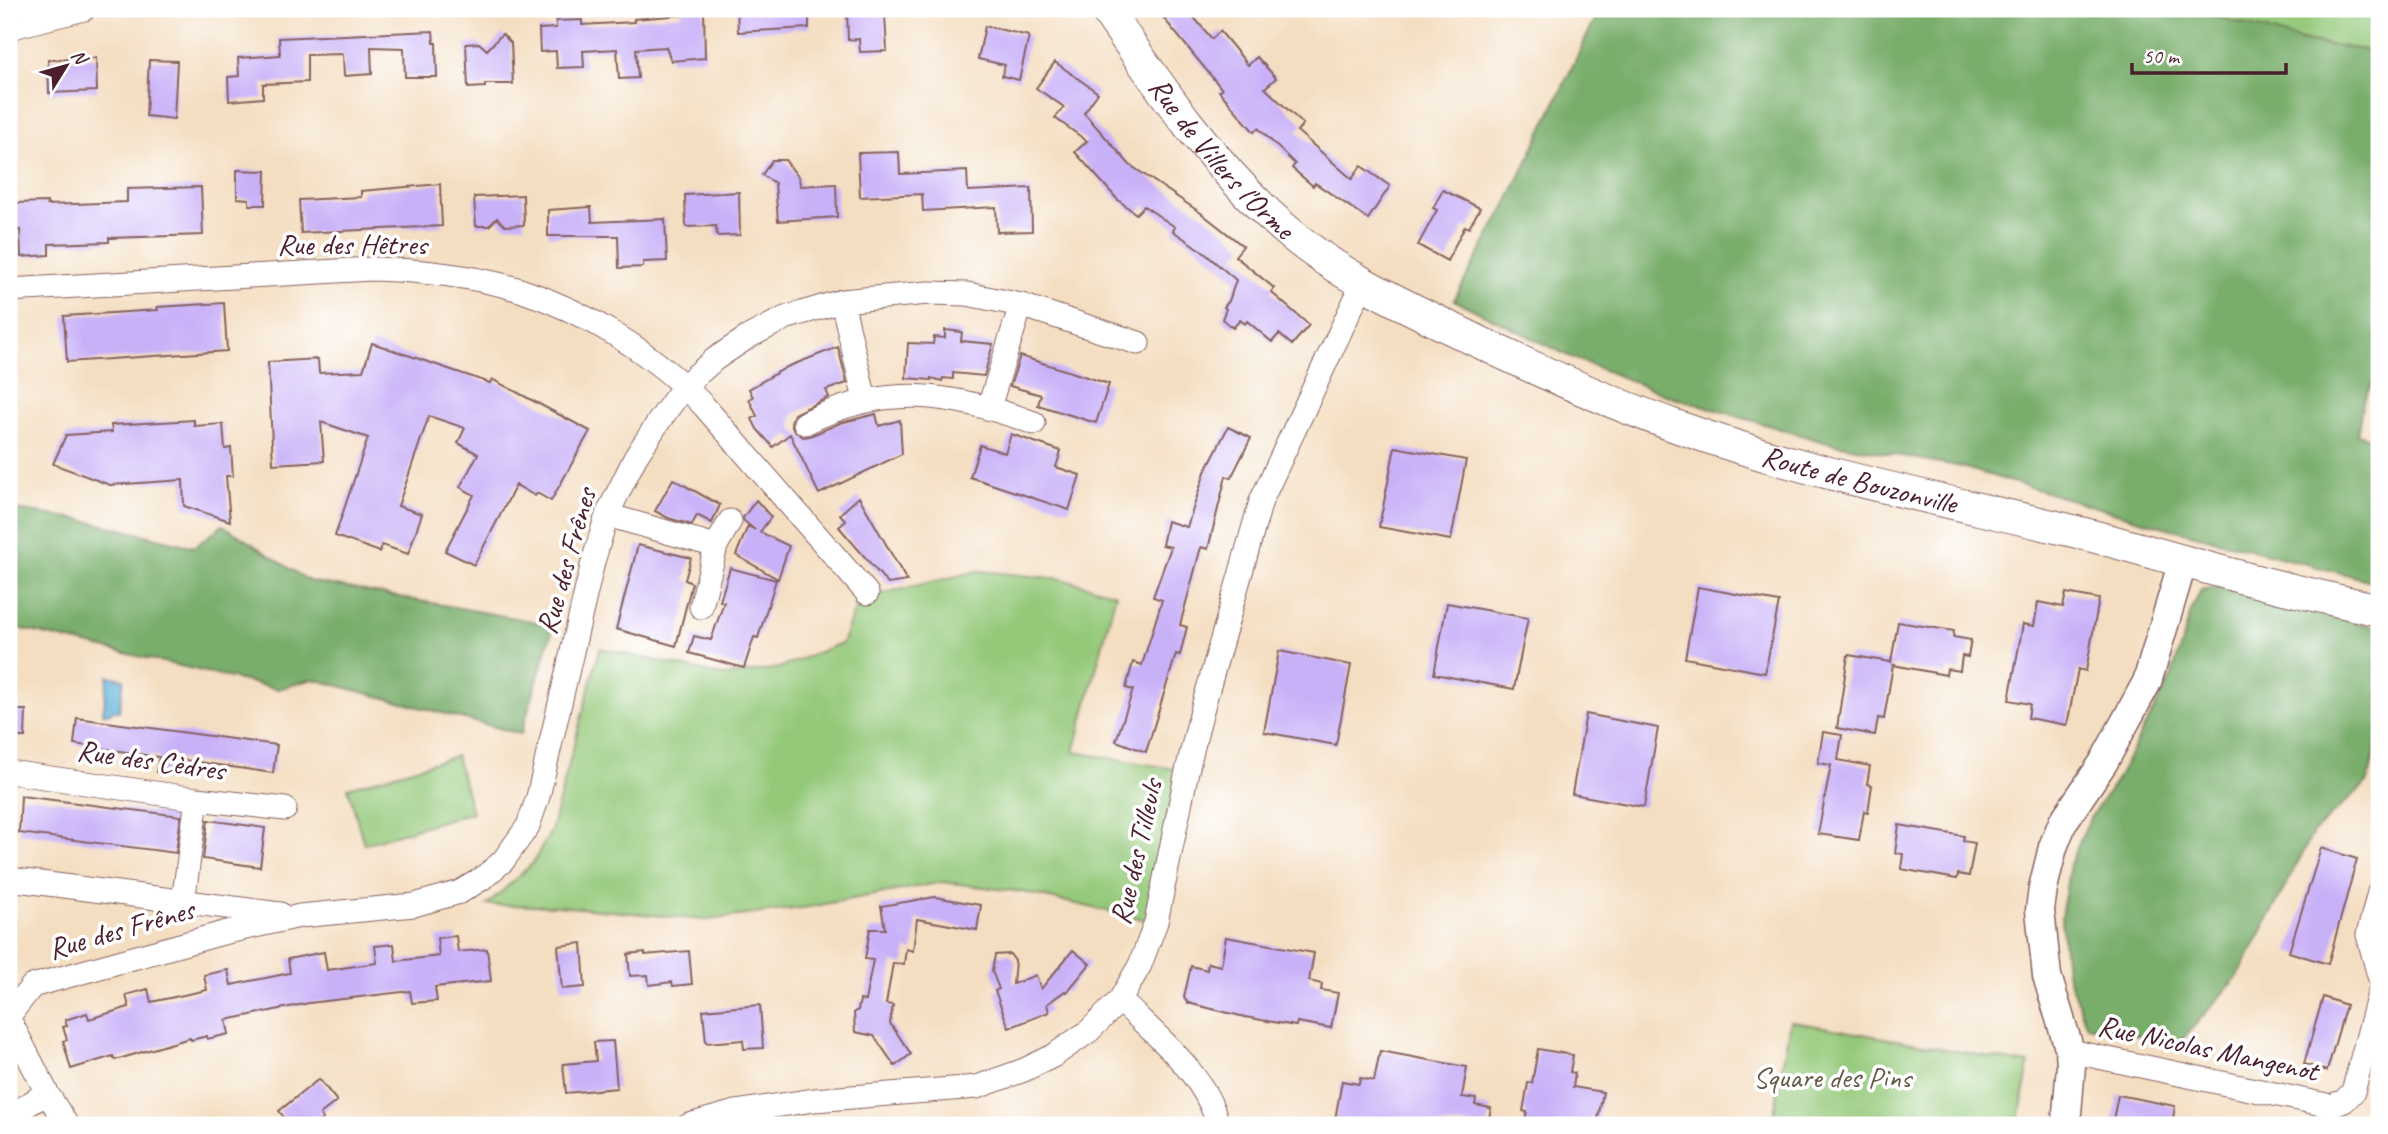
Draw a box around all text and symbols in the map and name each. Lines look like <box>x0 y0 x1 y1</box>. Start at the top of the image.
north arrow <box>32 32 102 102</box>
scale bar <box>2132 32 2286 76</box>
text: 50 m <box>2143 43 2181 69</box>
text: N <box>66 44 94 71</box>
street label: Rue de Villers l'Orme <box>1140 70 1304 249</box>
street label: Rue des Hêtres <box>277 225 430 263</box>
street label: Route de Bouzonville <box>1757 436 1963 523</box>
street label: Rue des Frênes <box>527 481 606 638</box>
street label: Rue des Cèdres <box>75 731 230 790</box>
street label: Rue des Tilleuls <box>1101 773 1172 928</box>
street label: Rue des Frênes <box>44 889 201 968</box>
street label: Rue Nicolas Mangenot <box>2095 1006 2324 1090</box>
park label: Square des Pins <box>1753 1058 1914 1096</box>

